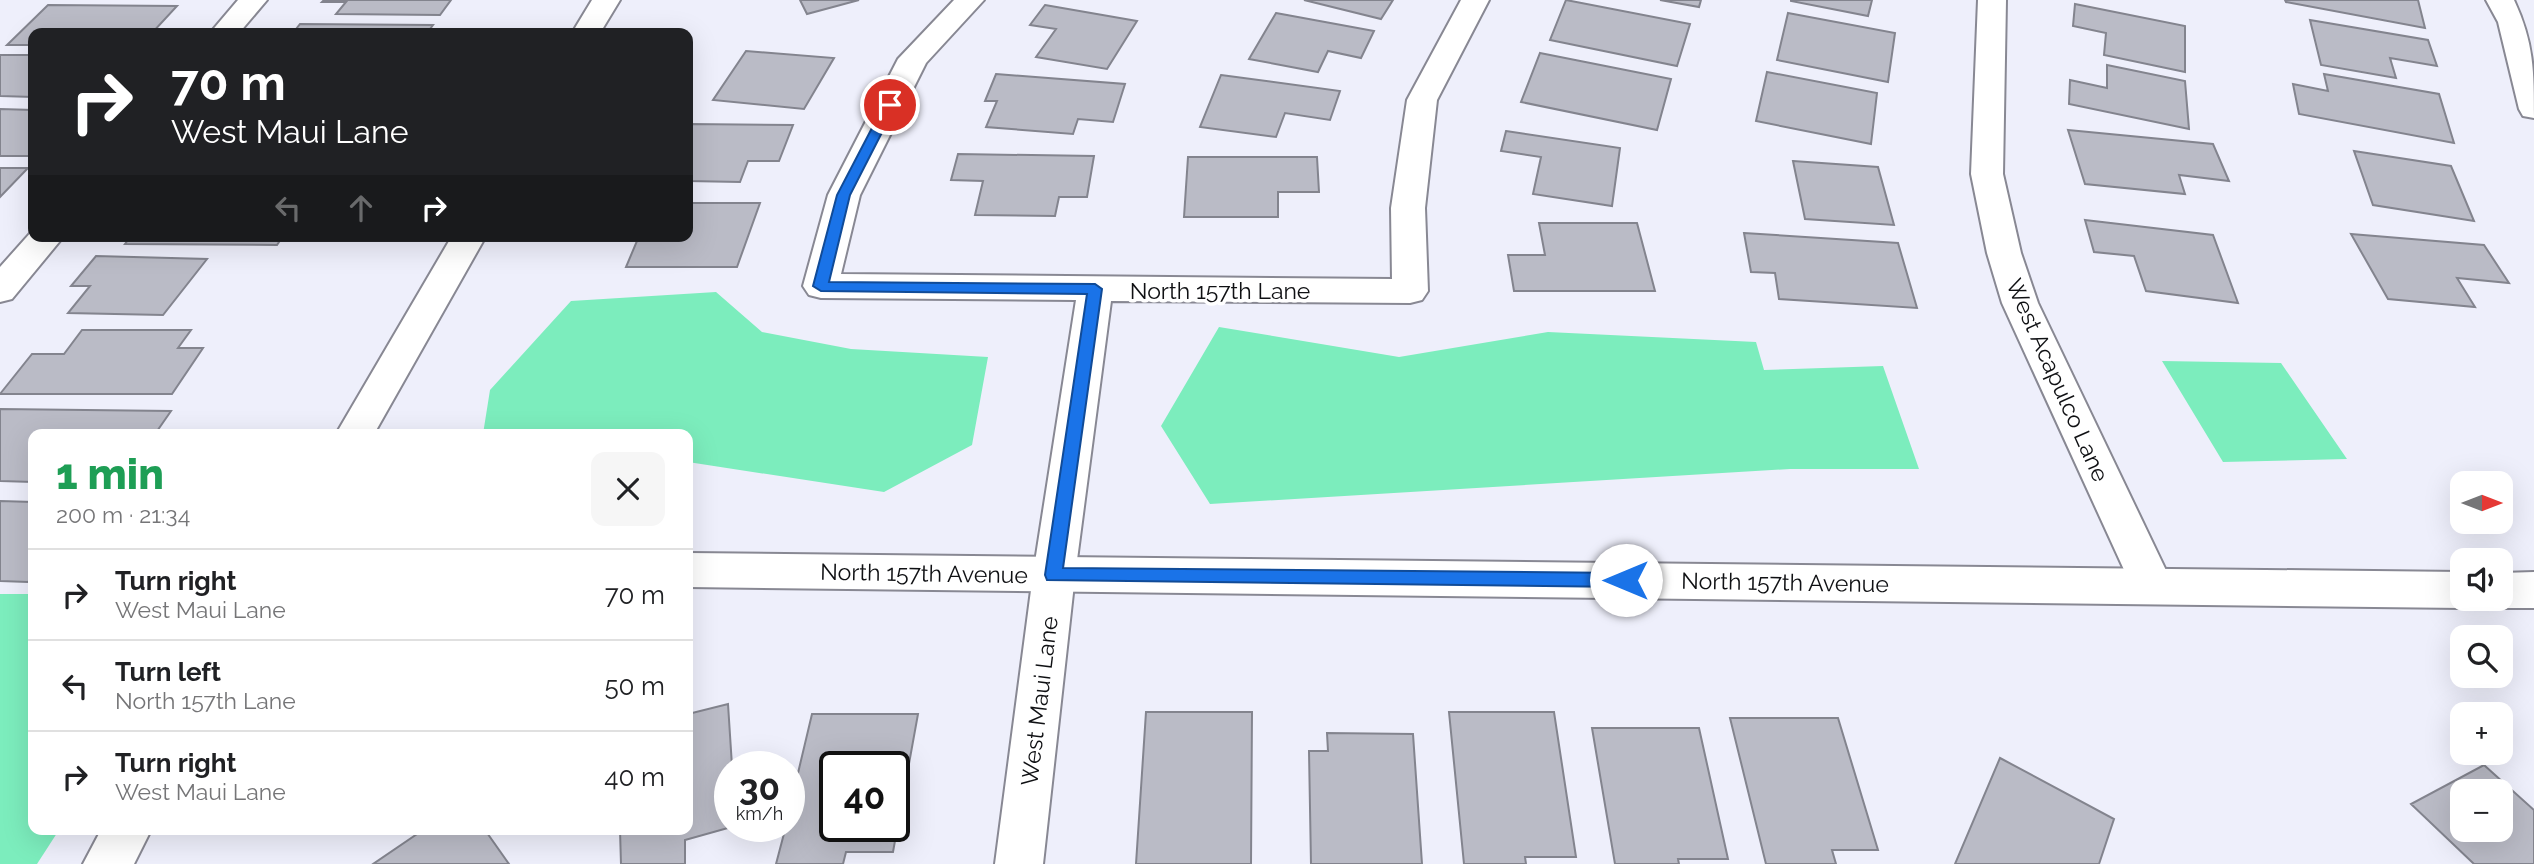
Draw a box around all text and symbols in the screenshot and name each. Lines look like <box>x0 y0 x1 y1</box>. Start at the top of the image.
text: 70 m <box>171 54 286 111</box>
icon: right <box>56 56 147 147</box>
pin <box>860 75 920 135</box>
icon: arrive <box>871 86 909 124</box>
text: West Maui Lane <box>171 113 408 150</box>
icon: left <box>269 189 307 227</box>
icon: ahead <box>342 189 380 227</box>
icon: right <box>415 189 453 227</box>
street label: West Acapulco Lane <box>2001 274 2115 486</box>
street label: North 157th Lane <box>1130 277 1310 304</box>
text: 1 min <box>56 450 164 499</box>
button: close <box>591 452 665 526</box>
north arrow <box>2450 471 2513 534</box>
map controls <box>2450 471 2513 842</box>
text: 200 m · 21:34 <box>56 501 190 528</box>
position arrow <box>1589 543 1663 617</box>
button: sound <box>2450 548 2513 611</box>
street label: North 157th Avenue <box>820 558 1028 588</box>
text: Turn right <box>115 566 236 596</box>
street label: North 157th Avenue <box>1681 567 1889 597</box>
icon: right <box>56 576 94 614</box>
text: 70 m <box>605 580 665 610</box>
text: West Maui Lane <box>115 596 286 623</box>
street label: West Maui Lane <box>1015 615 1063 787</box>
button: search <box>2450 625 2513 688</box>
text: Turn left <box>115 657 221 687</box>
icon: left <box>56 667 94 705</box>
text: 50 m <box>604 671 665 701</box>
text: North 157th Lane <box>115 687 296 714</box>
button: + <box>2450 702 2513 765</box>
text: Turn right <box>115 748 236 778</box>
speed limit sign: 40 <box>819 751 910 842</box>
icon: right <box>56 758 94 796</box>
text: 40 m <box>604 762 665 792</box>
text: 30 <box>739 767 780 808</box>
text: West Maui Lane <box>115 778 286 805</box>
button: − <box>2450 779 2513 842</box>
text: km/h <box>736 803 783 824</box>

